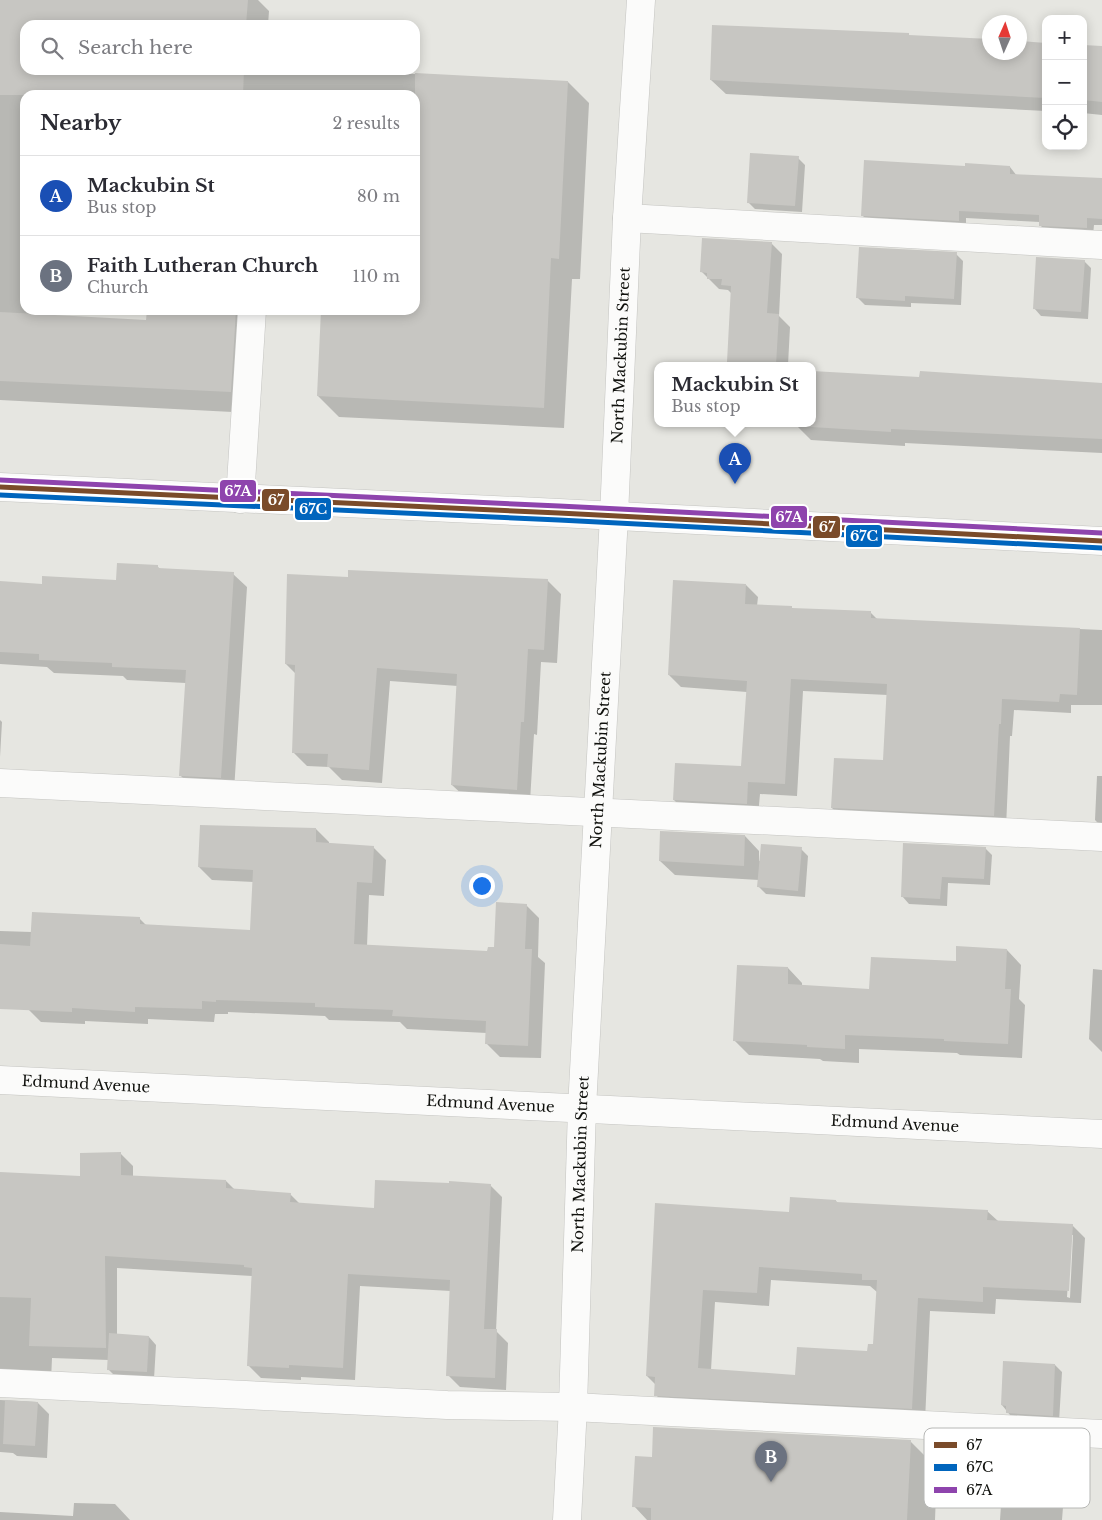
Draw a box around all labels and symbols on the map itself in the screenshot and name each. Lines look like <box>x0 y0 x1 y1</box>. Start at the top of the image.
north arrow <box>982 15 1027 60</box>
street label: North Mackubin Street <box>607 266 634 444</box>
pin: A <box>719 443 751 484</box>
line badge: 67A <box>219 479 257 503</box>
text: 67A <box>224 482 252 500</box>
line badge: 67 <box>261 488 290 512</box>
text: 67 <box>268 491 285 509</box>
line badge: 67C <box>294 497 332 521</box>
text: 67C <box>299 500 327 518</box>
line badge: 67A <box>770 505 808 529</box>
text: 67A <box>775 508 803 526</box>
line badge: 67 <box>812 515 841 539</box>
text: 67 <box>819 518 836 536</box>
line badge: 67C <box>845 524 883 548</box>
text: 67C <box>850 527 878 545</box>
street label: North Mackubin Street <box>586 670 615 849</box>
your location <box>469 873 495 899</box>
street label: Edmund Avenue <box>21 1071 151 1096</box>
street label: North Mackubin Street <box>568 1075 593 1253</box>
street label: Edmund Avenue <box>426 1091 555 1116</box>
street label: Edmund Avenue <box>830 1111 960 1136</box>
legend <box>924 1428 1090 1508</box>
text: 67 <box>966 1436 983 1454</box>
pin: B <box>755 1441 787 1482</box>
text: 67C <box>966 1458 993 1476</box>
text: 67A <box>966 1481 993 1499</box>

